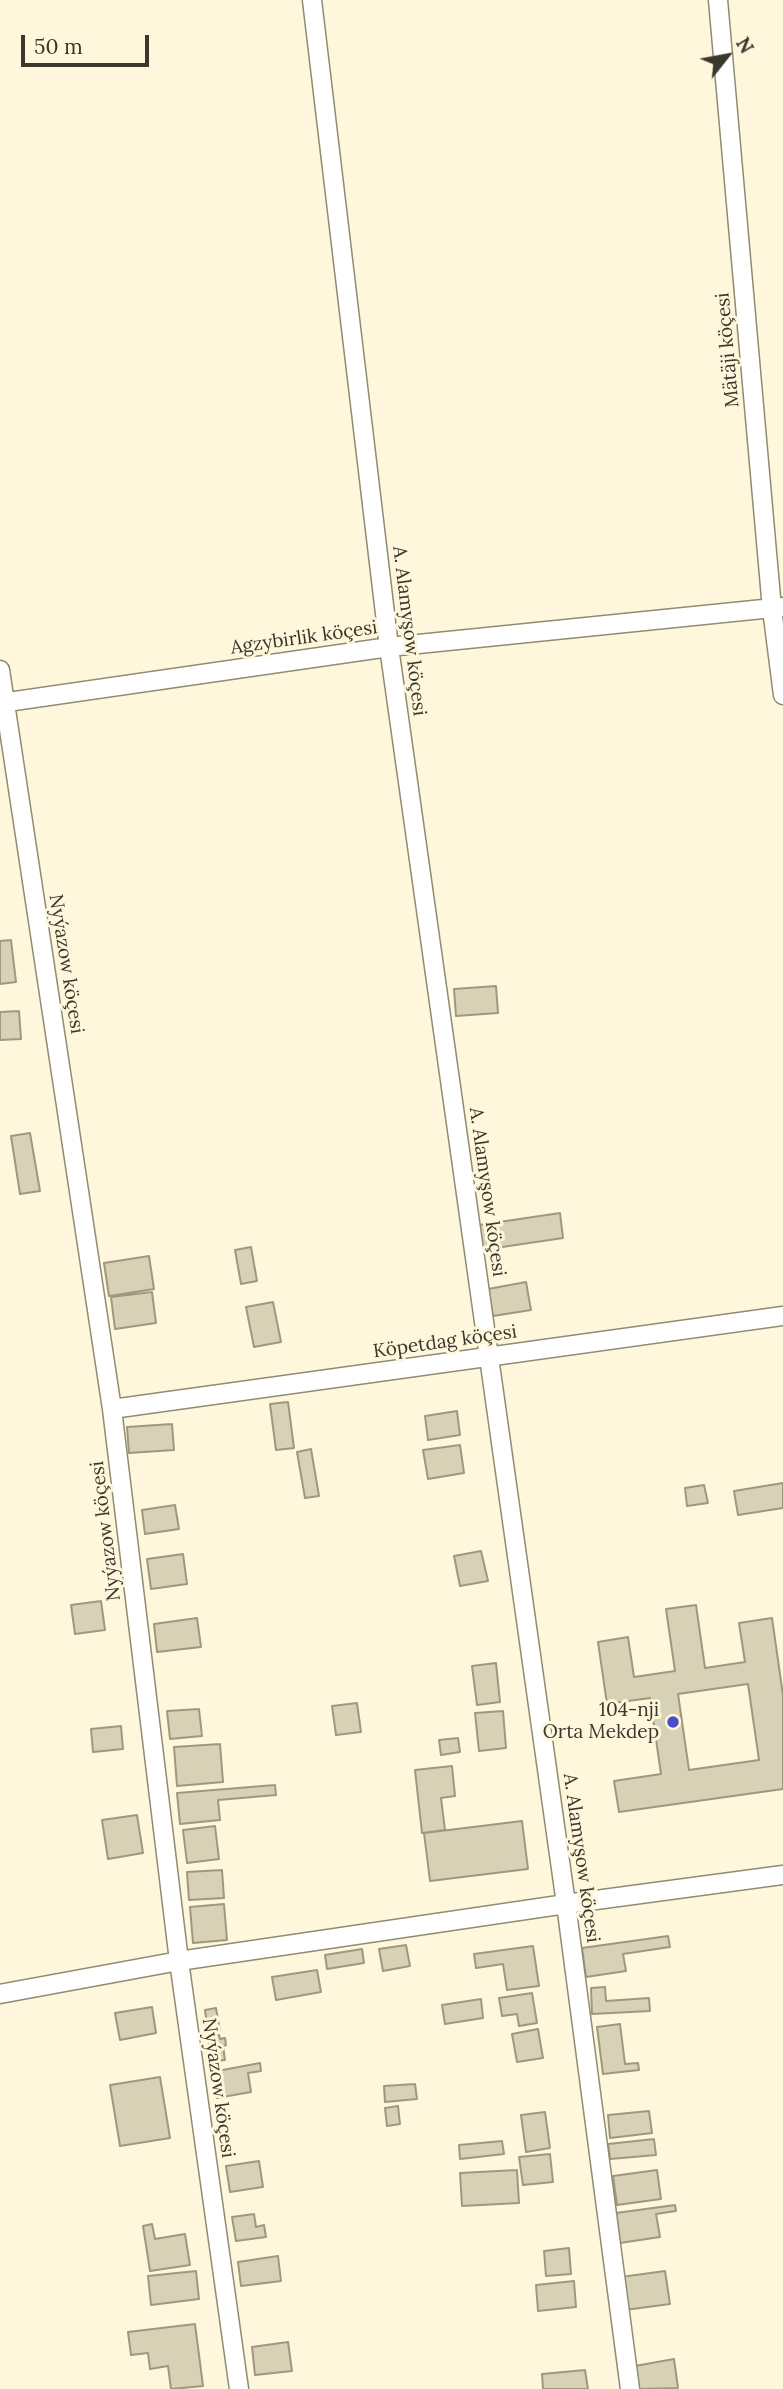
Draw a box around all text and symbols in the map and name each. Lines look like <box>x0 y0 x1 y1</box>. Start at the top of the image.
scale bar <box>24 21 152 65</box>
north arrow <box>692 21 762 91</box>
text: 50 m <box>34 33 83 60</box>
text: N <box>731 33 759 58</box>
street label: Mätäji köçesi <box>712 292 744 408</box>
street label: A. Alamyşow köçesi <box>387 545 431 717</box>
street label: Agzybirlik köçesi <box>229 616 379 660</box>
street label: Nyýazow köçesi <box>44 893 88 1035</box>
street label: A. Alamyşow köçesi <box>464 1106 510 1278</box>
street label: Köpetdag köçesi <box>372 1321 518 1363</box>
street label: Nyýazow köçesi <box>86 1460 126 1602</box>
place label: 104-nji Orta Mekdep <box>543 1700 659 1744</box>
marker: 104-nji Orta Mekdep <box>665 1714 681 1730</box>
street label: A. Alamyşow köçesi <box>558 1772 604 1944</box>
street label: Nyýazow köçesi <box>197 2017 239 2159</box>

